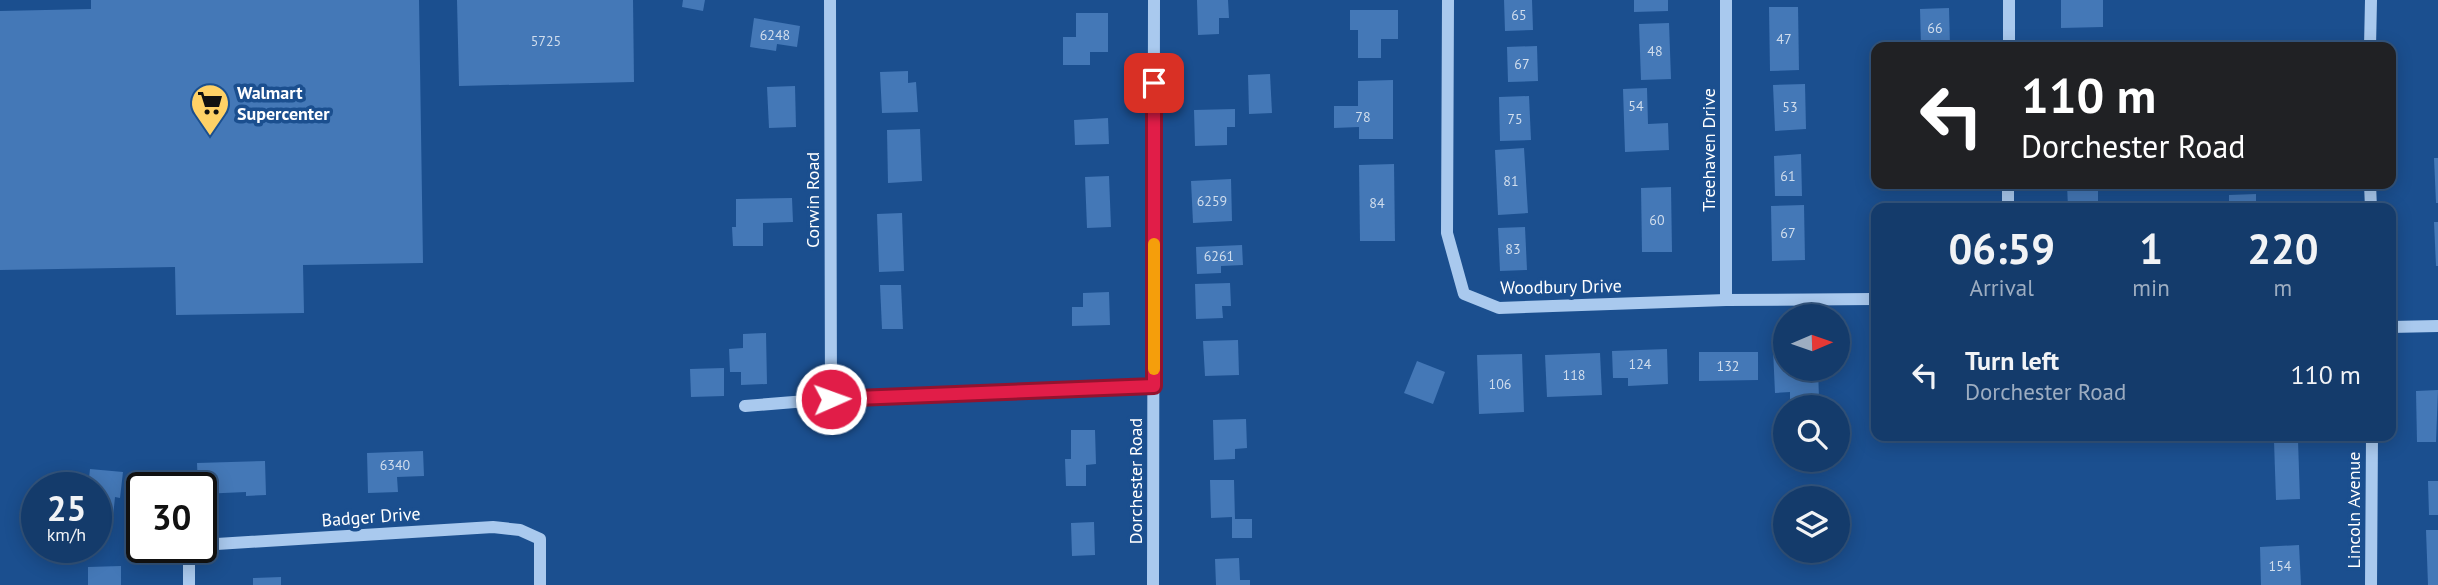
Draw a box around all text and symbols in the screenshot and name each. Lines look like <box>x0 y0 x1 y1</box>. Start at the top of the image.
house number: 65 <box>1511 6 1527 24</box>
house number: 66 <box>1927 19 1943 37</box>
house number: 6248 <box>760 26 790 44</box>
house number: 47 <box>1776 30 1792 48</box>
house number: 5725 <box>531 32 561 50</box>
house number: 48 <box>1647 42 1663 60</box>
pin <box>1124 53 1184 113</box>
house number: 67 <box>1514 55 1530 73</box>
text: 110 m <box>2021 63 2156 127</box>
icon: arrive <box>1135 64 1173 102</box>
icon: left <box>1906 70 1997 161</box>
place label: Walmart Supercenter <box>237 81 330 125</box>
supermarket icon: Walmart Supercenter <box>189 82 231 137</box>
street label: Treehaven Drive <box>1697 88 1720 212</box>
house number: 54 <box>1628 97 1644 115</box>
house number: 53 <box>1782 98 1798 116</box>
house number: 78 <box>1355 108 1371 126</box>
house number: 75 <box>1507 110 1523 128</box>
text: Dorchester Road <box>2021 125 2246 167</box>
street label: Corwin Road <box>801 152 824 248</box>
house number: 61 <box>1780 167 1796 185</box>
house number: 81 <box>1503 172 1519 190</box>
house number: 6259 <box>1197 192 1227 210</box>
house number: 84 <box>1369 194 1385 212</box>
house number: 60 <box>1649 211 1665 229</box>
text: 06:59 <box>1948 221 2055 276</box>
text: 1 <box>2139 221 2163 276</box>
text: 220 <box>2247 221 2319 276</box>
house number: 67 <box>1780 224 1796 242</box>
house number: 83 <box>1505 240 1521 258</box>
house number: 6261 <box>1204 247 1234 265</box>
text: Arrival <box>1969 273 2034 302</box>
text: min <box>2132 273 2170 302</box>
text: m <box>2274 273 2292 302</box>
street label: Woodbury Drive <box>1500 274 1622 299</box>
north arrow <box>1773 304 1850 382</box>
map controls <box>1773 304 1850 563</box>
text: Turn left <box>1965 344 2059 377</box>
house number: 124 <box>1629 355 1652 373</box>
icon: left <box>1906 356 1944 394</box>
house number: 132 <box>1717 357 1739 375</box>
text: 110 m <box>2290 358 2361 391</box>
position arrow <box>794 362 868 436</box>
house number: 118 <box>1563 366 1585 384</box>
house number: 106 <box>1489 375 1511 393</box>
text: Dorchester Road <box>1965 377 2126 406</box>
button: search <box>1773 395 1850 472</box>
street label: Dorchester Road <box>1124 418 1147 544</box>
street label: Lincoln Avenue <box>2342 452 2365 568</box>
house number: 6340 <box>380 456 411 474</box>
speed limit sign: 30 <box>126 472 217 563</box>
text: 25 <box>47 485 86 531</box>
button: layers <box>1773 486 1850 563</box>
street label: Badger Drive <box>321 502 421 531</box>
text: km/h <box>47 523 86 546</box>
house number: 154 <box>2269 557 2292 575</box>

